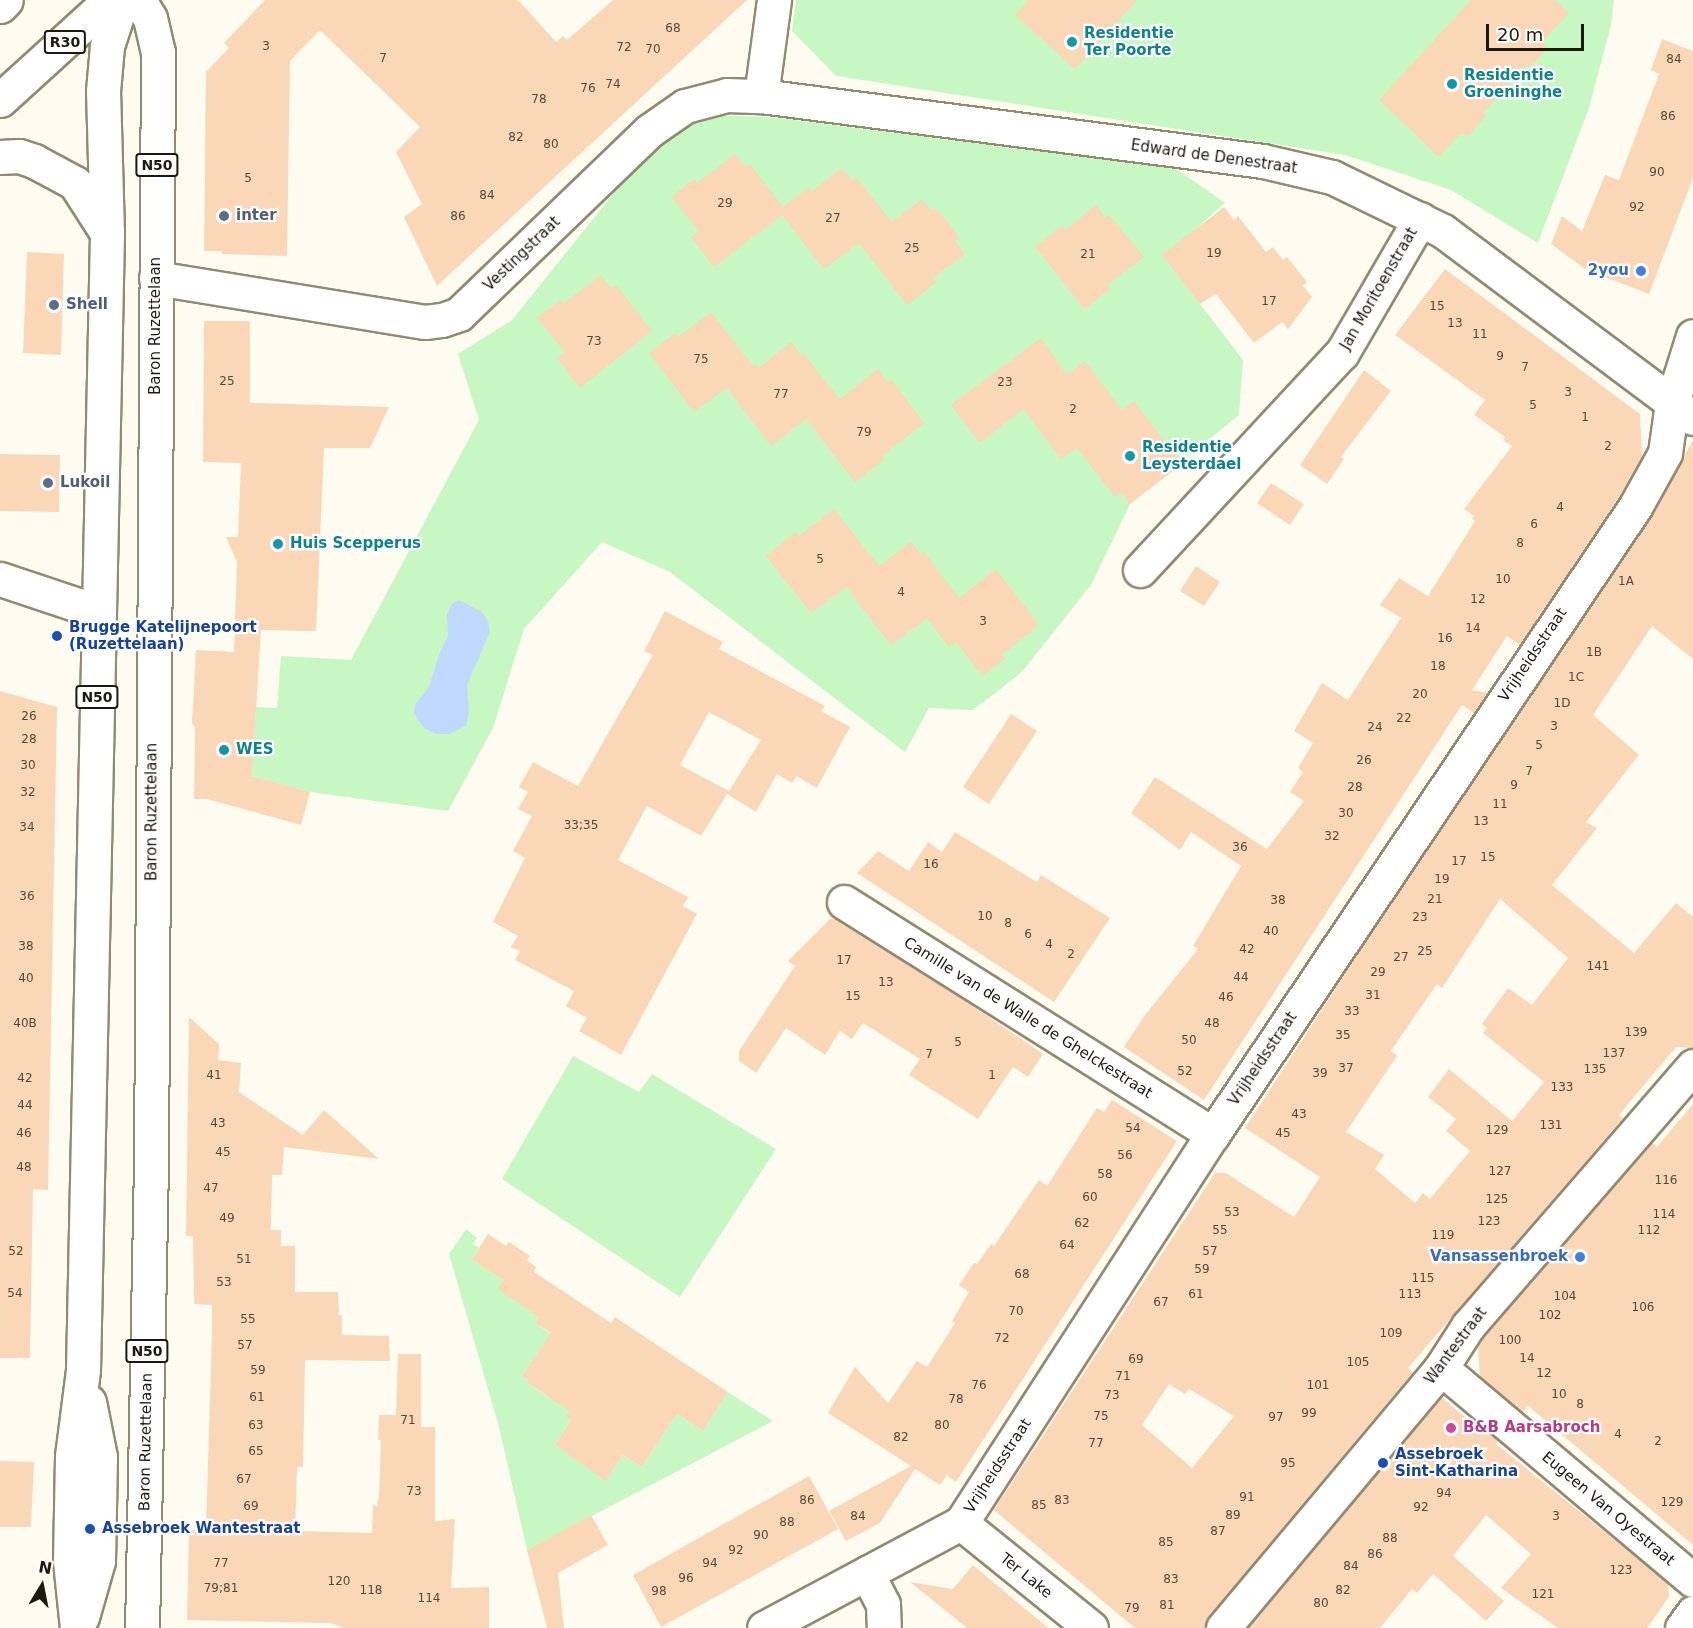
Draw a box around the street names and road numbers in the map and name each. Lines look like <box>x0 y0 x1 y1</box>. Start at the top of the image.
road number: R30 <box>42 31 88 53</box>
street label: Edward de Denestraat <box>1130 136 1298 178</box>
road number: N50 <box>134 154 180 176</box>
street label: Vestingstraat <box>480 213 564 295</box>
street label: Jan Moritoenstraat <box>1337 225 1421 353</box>
street label: Baron Ruzettelaan <box>147 257 165 395</box>
street label: Vrijheidsstraat <box>1495 605 1571 705</box>
road number: N50 <box>74 686 120 708</box>
street label: Baron Ruzettelaan <box>143 743 161 881</box>
street label: Camille van de Walle de Ghelckestraat <box>900 934 1156 1102</box>
street label: Vrijheidsstraat <box>1225 1009 1301 1109</box>
street label: Wantestraat <box>1421 1304 1491 1388</box>
road number: N50 <box>124 1340 170 1362</box>
street label: Baron Ruzettelaan <box>136 1373 156 1511</box>
street label: Vrijheidsstraat <box>961 1415 1035 1517</box>
street label: Eugeen Van Oyestraat <box>1538 1448 1678 1570</box>
street label: Ter Lake <box>996 1550 1056 1602</box>

